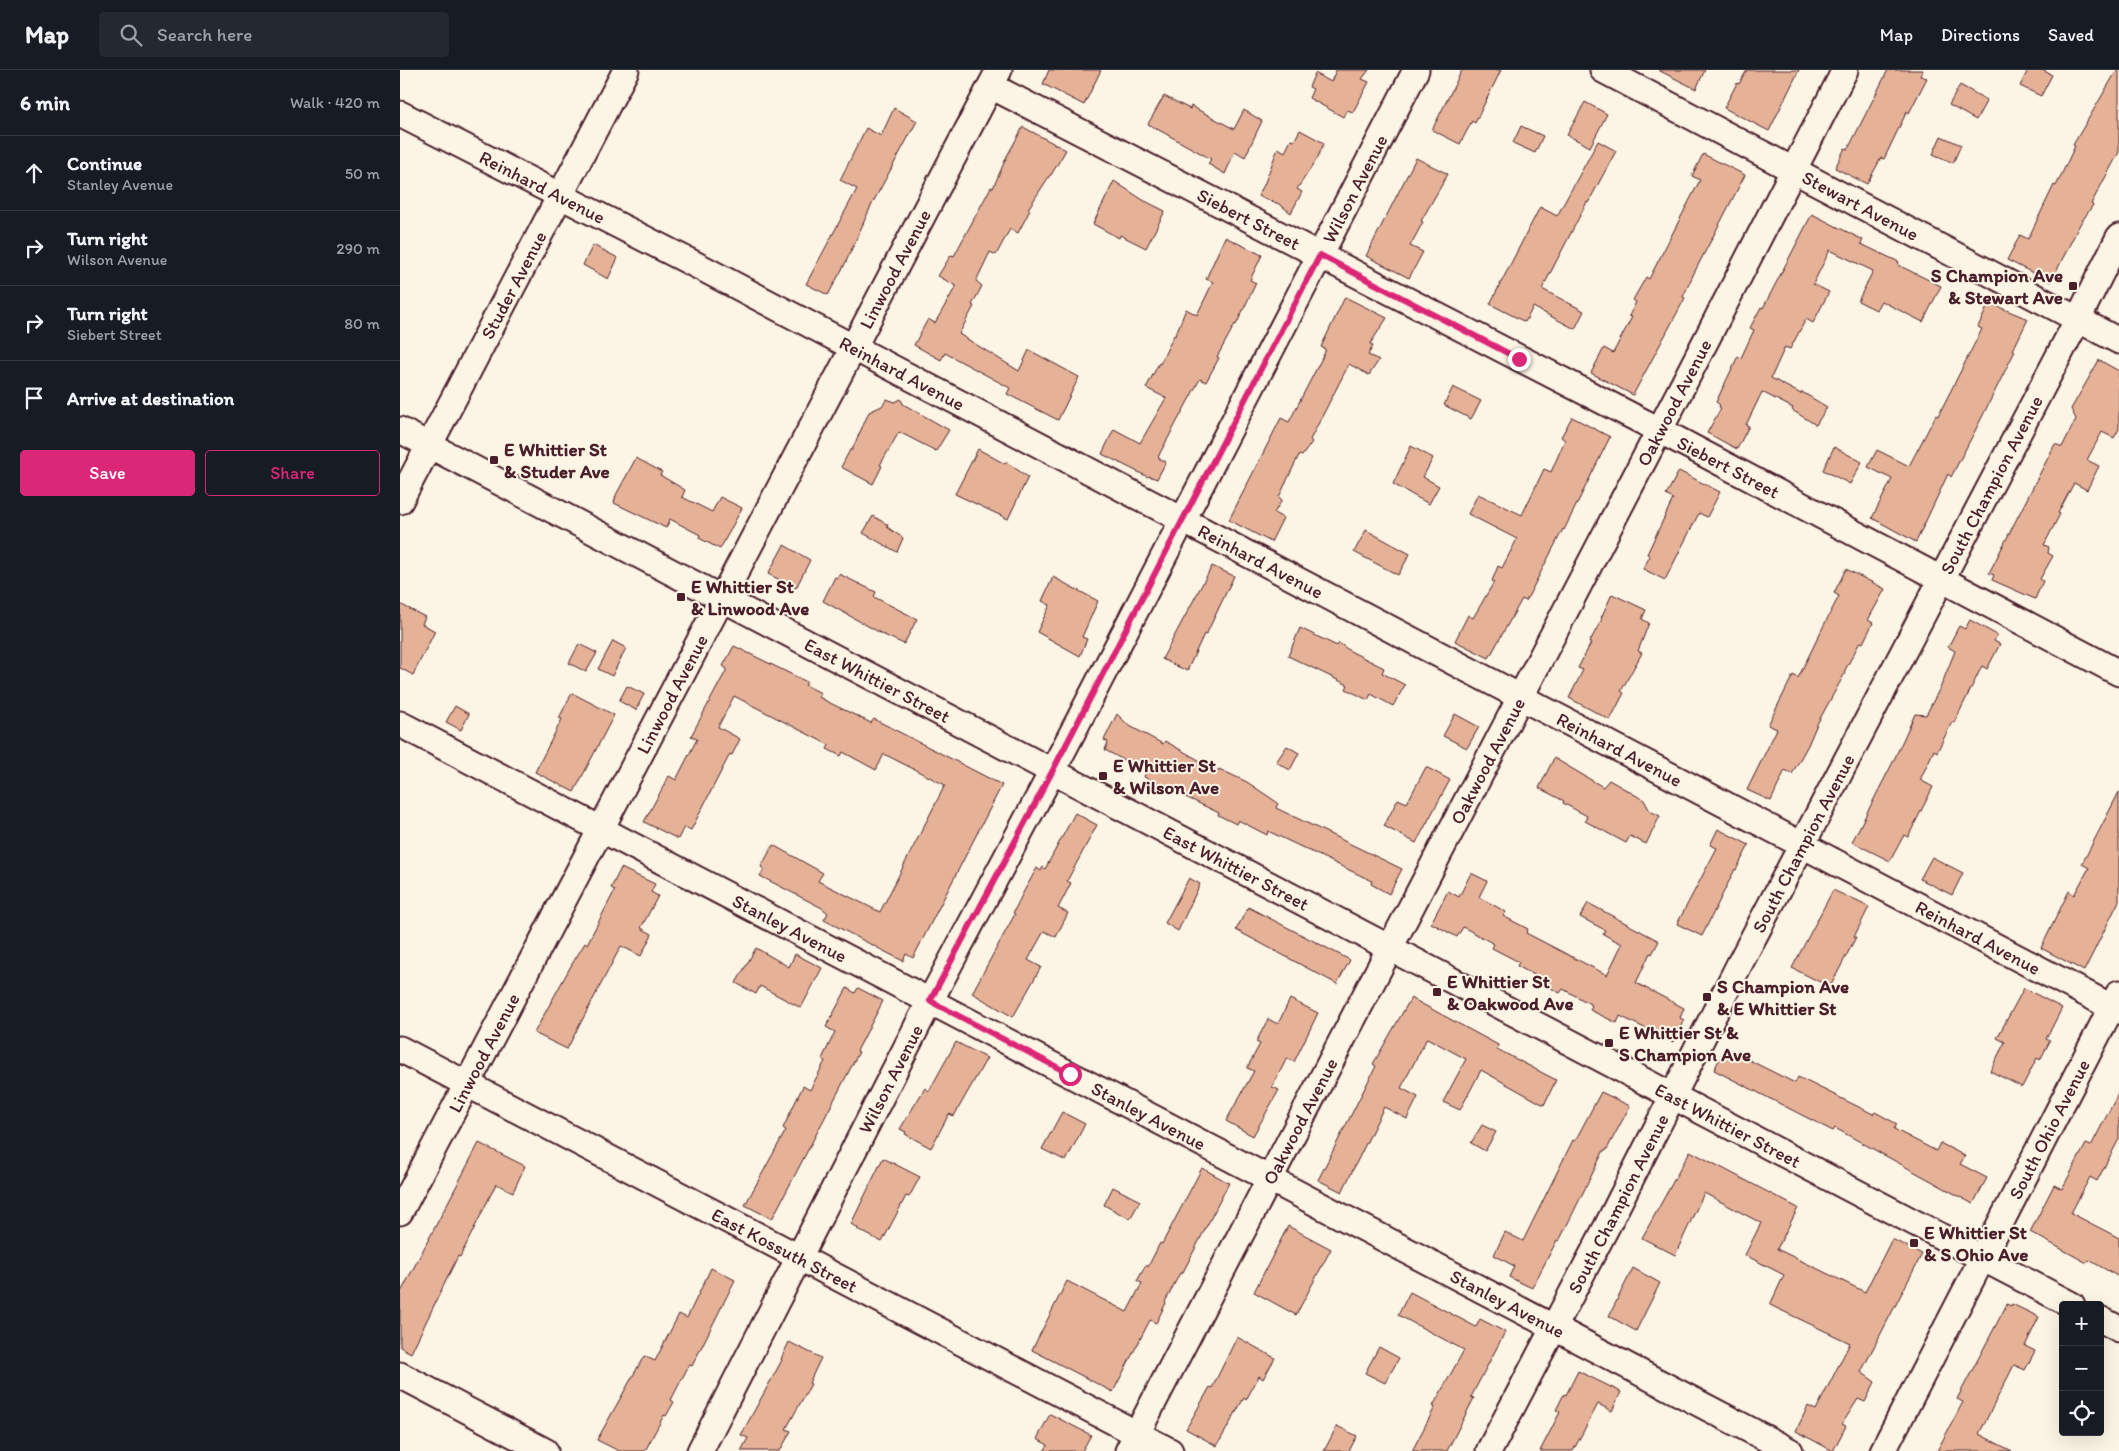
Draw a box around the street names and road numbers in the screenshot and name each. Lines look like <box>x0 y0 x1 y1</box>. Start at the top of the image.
street label: Wilson Avenue <box>1317 131 1393 247</box>
street label: Reinhard Avenue <box>475 145 609 229</box>
street label: Stewart Avenue <box>1798 166 1923 246</box>
street label: Siebert Street <box>1193 183 1304 255</box>
street label: Linwood Avenue <box>854 205 936 333</box>
street label: Studer Avenue <box>476 227 552 343</box>
street label: Reinhard Avenue <box>835 331 969 416</box>
street label: Oakwood Avenue <box>1632 335 1717 470</box>
street label: South Champion Avenue <box>1935 392 2048 578</box>
street label: Siebert Street <box>1673 431 1783 504</box>
street label: Reinhard Avenue <box>1194 519 1327 604</box>
street label: Linwood Avenue <box>631 631 713 758</box>
street label: East Whittier Street <box>800 633 954 728</box>
street label: Oakwood Avenue <box>1445 694 1530 828</box>
street label: Reinhard Avenue <box>1553 707 1686 792</box>
street label: South Champion Avenue <box>1747 750 1860 937</box>
street label: East Whittier Street <box>1159 821 1313 916</box>
street label: Stanley Avenue <box>729 889 851 968</box>
street label: Reinhard Avenue <box>1911 895 2045 980</box>
street label: Linwood Avenue <box>443 989 525 1116</box>
street label: Wilson Avenue <box>853 1021 928 1137</box>
street label: Oakwood Avenue <box>1258 1054 1343 1189</box>
street label: South Ohio Avenue <box>2004 1056 2095 1203</box>
street label: Stanley Avenue <box>1087 1077 1210 1155</box>
street label: East Whittier Street <box>1651 1078 1805 1173</box>
street label: South Champion Avenue <box>1563 1110 1674 1297</box>
street label: East Kossuth Street <box>708 1203 861 1298</box>
street label: Stanley Avenue <box>1446 1264 1569 1343</box>

